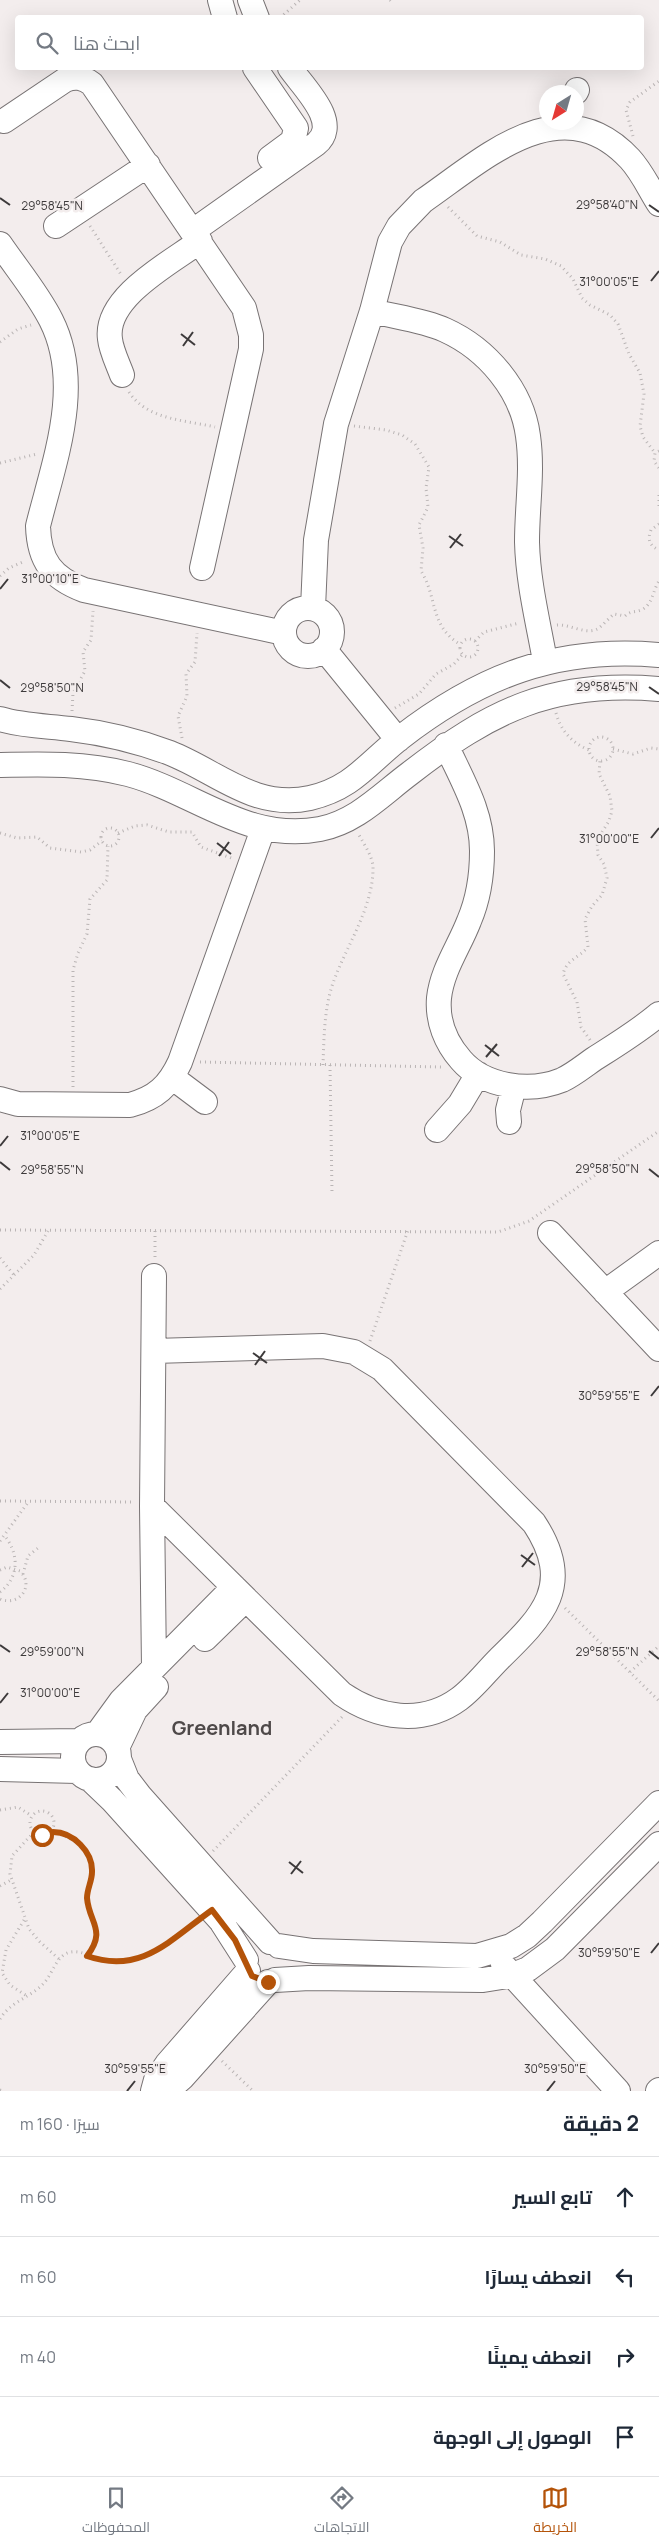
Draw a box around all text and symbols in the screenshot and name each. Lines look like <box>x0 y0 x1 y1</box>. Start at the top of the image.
search box <box>15 15 644 70</box>
icon: search <box>33 29 61 57</box>
text: ابحث هنا <box>73 30 140 56</box>
north arrow <box>539 85 584 130</box>
text: 29°58'40"N <box>576 196 638 213</box>
text: 29°58'45"N <box>21 197 83 214</box>
text: 31°00'05"E <box>579 273 639 290</box>
text: 31°00'10"E <box>21 570 79 587</box>
text: 29°58'45"N <box>576 678 638 695</box>
text: 29°58'50"N <box>20 679 84 696</box>
text: 31°00'00"E <box>579 830 639 847</box>
text: 31°00'05"E <box>20 1127 80 1144</box>
text: 29°58'50"N <box>575 1160 639 1177</box>
text: 29°58'55"N <box>21 1161 83 1178</box>
text: 30°59'55"E <box>578 1387 640 1404</box>
text: 29°59'00"N <box>20 1643 84 1660</box>
text: 29°58'55"N <box>576 1643 638 1660</box>
text: 31°00'00"E <box>20 1684 80 1701</box>
district label: Greenland <box>172 1714 272 1741</box>
route start <box>31 1824 54 1847</box>
text: 30°59'50"E <box>578 1944 640 1961</box>
route end <box>257 1971 280 1994</box>
text: 30°59'55"E <box>104 2060 166 2077</box>
text: 30°59'50"E <box>524 2060 586 2077</box>
text: 2 دقيقة <box>563 2109 639 2137</box>
text: سيرًا · 160 m <box>20 2113 100 2135</box>
icon: ahead <box>611 2183 639 2211</box>
text: تابع السير <box>513 2184 592 2210</box>
text: 60 m <box>20 2186 56 2208</box>
icon: left <box>611 2263 639 2291</box>
text: انعطف يسارًا <box>485 2264 592 2290</box>
text: 60 m <box>20 2266 56 2288</box>
icon: right <box>611 2343 639 2371</box>
text: انعطف يمينًا <box>487 2344 592 2370</box>
text: 40 m <box>20 2346 56 2368</box>
icon: arrive <box>611 2423 639 2451</box>
text: الوصول إلى الوجهة <box>433 2424 592 2450</box>
tab: المحفوظات <box>82 2484 150 2540</box>
tab: الاتجاهات <box>314 2484 369 2540</box>
tab: الخريطة <box>533 2484 577 2540</box>

